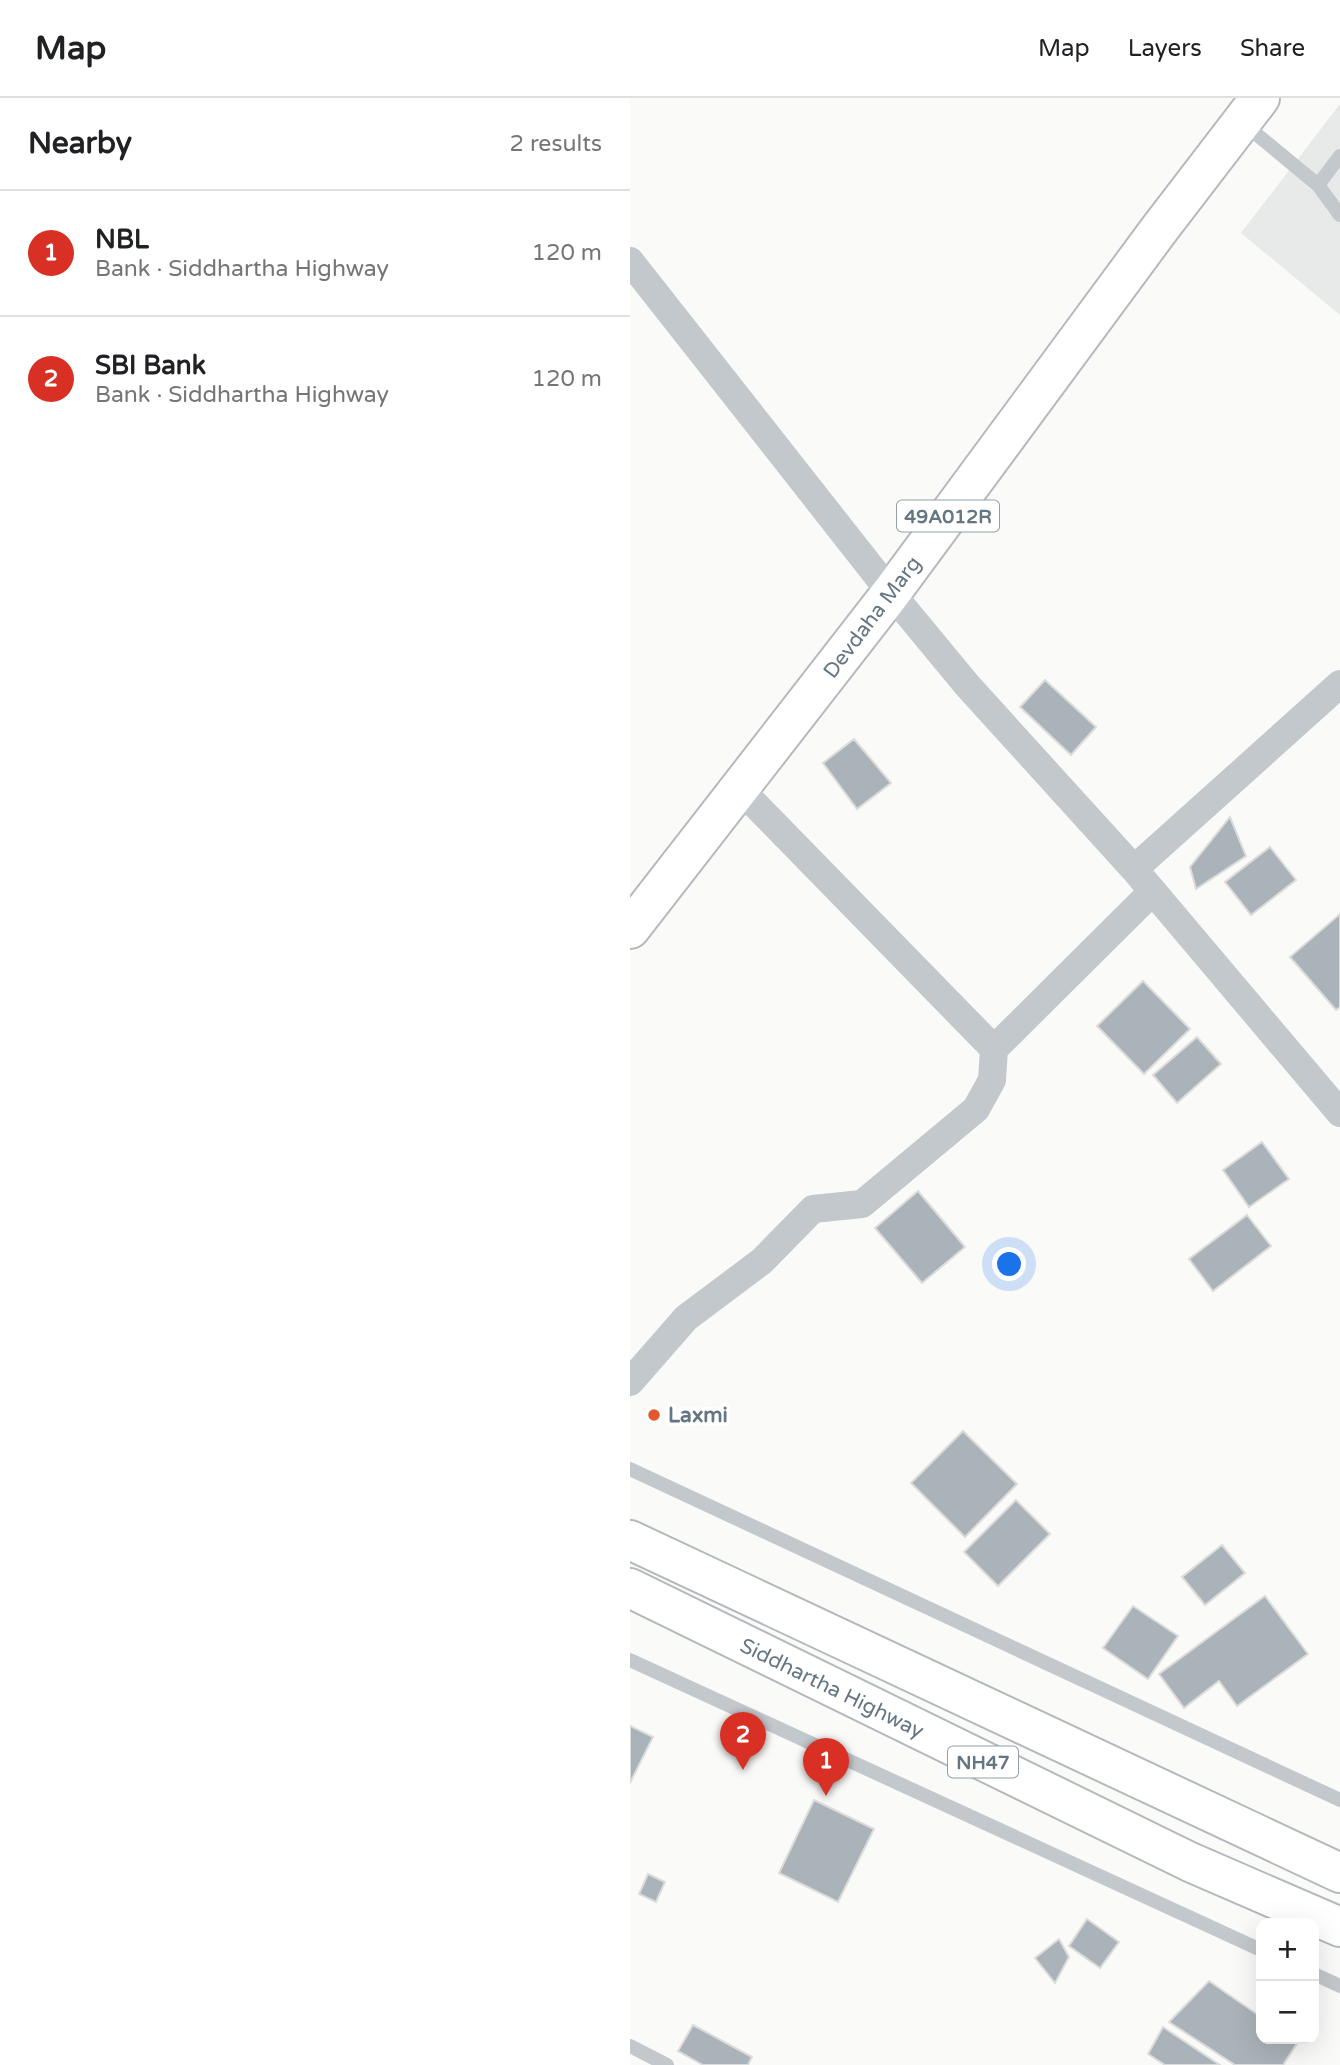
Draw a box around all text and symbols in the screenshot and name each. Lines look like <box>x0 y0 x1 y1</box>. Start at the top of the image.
text: Map <box>35 29 106 68</box>
text: Map <box>1038 34 1090 63</box>
text: Layers <box>1128 34 1202 63</box>
text: Share <box>1240 34 1305 63</box>
text: Nearby <box>28 125 132 162</box>
text: 2 results <box>509 130 602 158</box>
text: NBL <box>95 224 149 255</box>
text: 1 <box>44 239 58 267</box>
text: 120 m <box>532 239 602 267</box>
text: Bank · Siddhartha Highway <box>95 255 389 283</box>
text: SBI Bank <box>95 350 206 381</box>
text: 2 <box>44 365 58 393</box>
text: 120 m <box>532 365 602 393</box>
text: Bank · Siddhartha Highway <box>95 381 389 409</box>
road number: 49A012R <box>897 500 999 532</box>
street label: Devdaha Marg <box>818 551 926 683</box>
your location <box>992 1247 1026 1281</box>
place label: Laxmi <box>668 1403 728 1428</box>
marker: Laxmi <box>646 1407 662 1423</box>
street label: Siddhartha Highway <box>736 1633 928 1744</box>
pin: 2 <box>720 1712 766 1770</box>
pin: 1 <box>803 1738 849 1796</box>
road number: NH47 <box>948 1746 1018 1778</box>
map controls <box>1256 1918 1319 2044</box>
button: + <box>1256 1918 1319 1981</box>
button: − <box>1256 1981 1319 2044</box>

